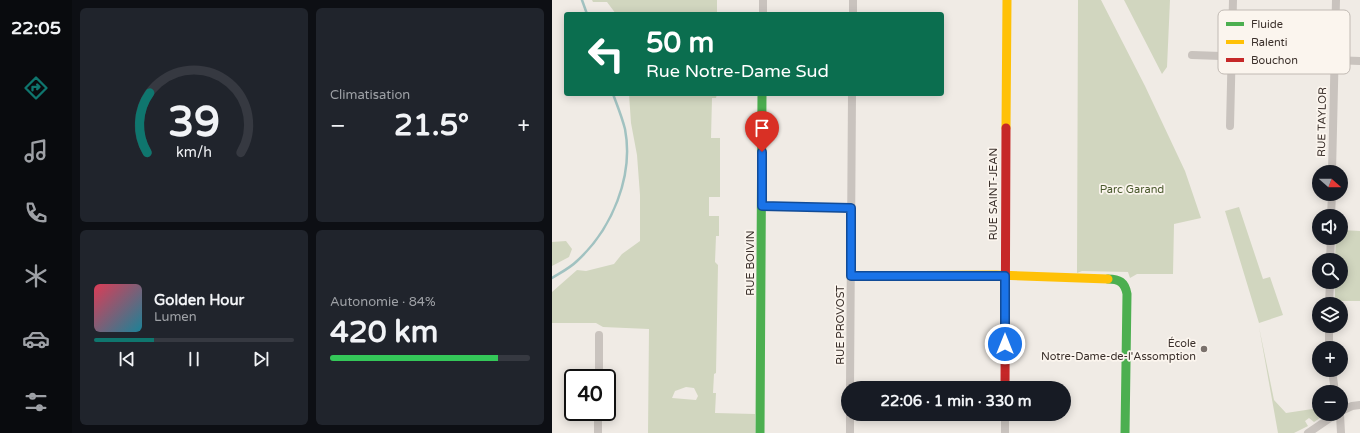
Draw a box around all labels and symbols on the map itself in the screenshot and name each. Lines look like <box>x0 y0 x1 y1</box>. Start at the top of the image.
legend <box>1218 10 1350 74</box>
text: Fluide <box>1251 18 1283 31</box>
text: Ralenti <box>1251 36 1288 49</box>
text: Bouchon <box>1251 54 1298 67</box>
street label: RUE TAYLOR <box>1315 87 1329 157</box>
pin <box>745 111 779 152</box>
street label: RUE SAINT-JEAN <box>987 148 1000 240</box>
north arrow <box>1312 165 1348 201</box>
park label: Parc Garand <box>1100 183 1164 196</box>
street label: RUE BOIVIN <box>744 230 757 296</box>
street label: RUE PROVOST <box>834 285 847 365</box>
position arrow <box>984 323 1026 365</box>
place label: École Notre-Dame-de-l'Assomption <box>1041 336 1196 363</box>
marker: École Notre-Dame-de-l'Assomption <box>1199 344 1209 354</box>
speed limit sign: 40 <box>564 369 616 421</box>

